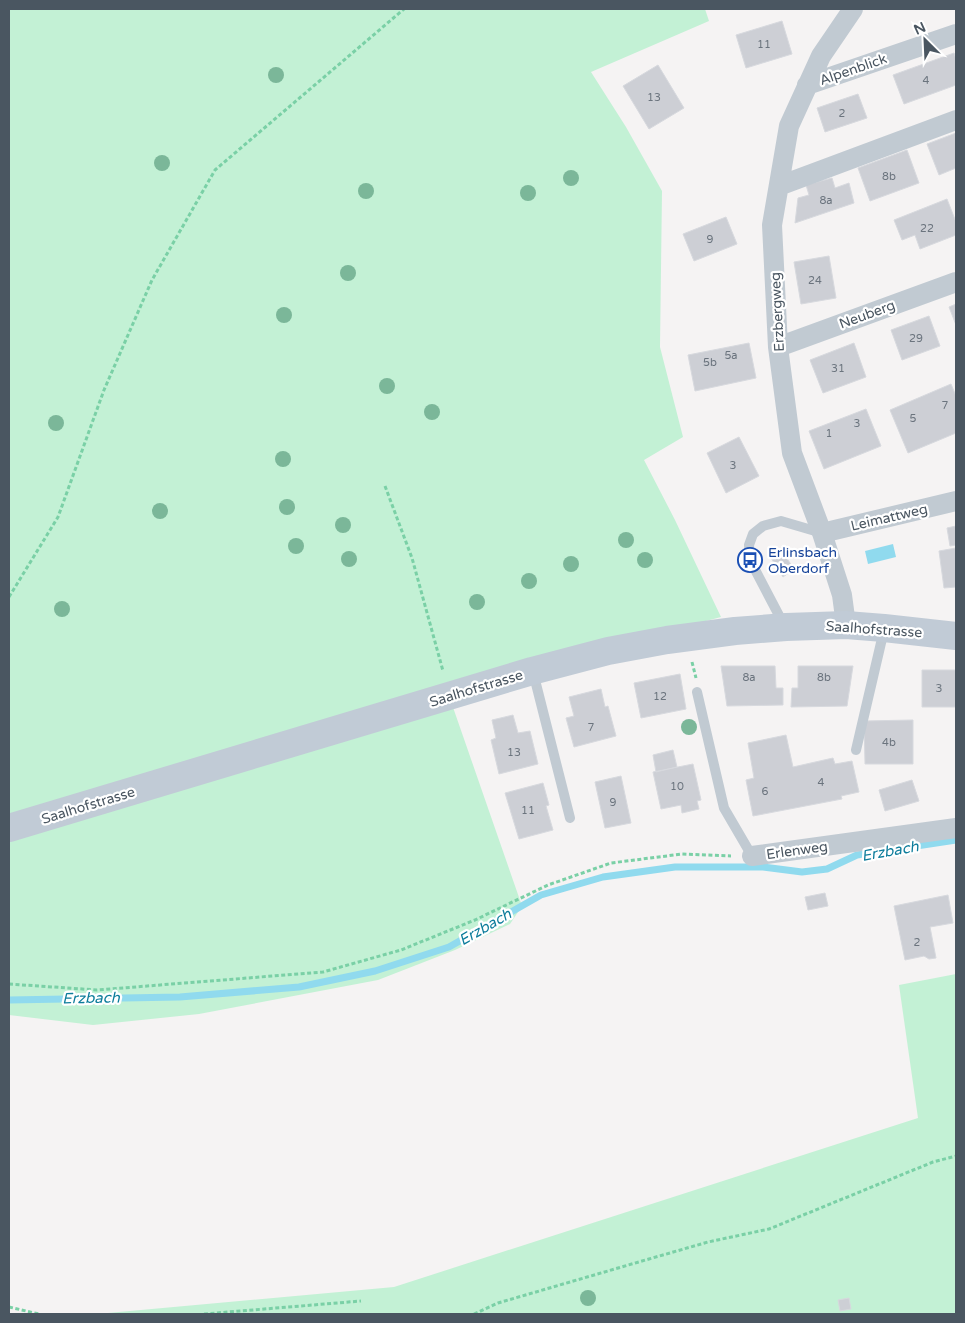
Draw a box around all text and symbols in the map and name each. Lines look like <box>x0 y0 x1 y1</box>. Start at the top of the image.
north arrow <box>900 15 950 65</box>
text: N <box>911 19 929 39</box>
house number: 11 <box>757 38 771 51</box>
street label: Alpenblick <box>817 50 889 89</box>
house number: 4 <box>923 74 930 87</box>
house number: 13 <box>647 91 661 104</box>
house number: 2 <box>839 107 846 120</box>
house number: 8b <box>882 170 896 183</box>
house number: 8a <box>819 194 833 207</box>
house number: 22 <box>920 222 934 235</box>
house number: 9 <box>707 233 714 246</box>
street label: Erzbergweg <box>767 272 788 352</box>
house number: 24 <box>808 274 822 287</box>
street label: Neuberg <box>837 297 897 332</box>
house number: 29 <box>909 332 923 345</box>
house number: 5a <box>724 349 738 362</box>
house number: 5b <box>703 356 717 369</box>
house number: 31 <box>831 362 845 375</box>
house number: 7 <box>942 399 949 412</box>
house number: 5 <box>910 412 917 425</box>
house number: 3 <box>854 417 861 430</box>
house number: 1 <box>826 427 832 440</box>
house number: 3 <box>730 459 737 472</box>
street label: Leimattweg <box>849 500 929 535</box>
place label: Erlinsbach Oberdorf <box>768 544 837 577</box>
bus stop icon: Erlinsbach Oberdorf <box>737 547 763 573</box>
street label: Saalhofstrasse <box>825 618 923 641</box>
street label: Saalhofstrasse <box>427 666 525 711</box>
house number: 8a <box>742 671 756 684</box>
house number: 8b <box>817 671 831 684</box>
house number: 3 <box>936 682 943 695</box>
house number: 12 <box>653 690 667 703</box>
house number: 7 <box>588 721 595 734</box>
house number: 4b <box>882 736 896 749</box>
house number: 13 <box>507 746 521 759</box>
house number: 4 <box>818 776 825 789</box>
house number: 10 <box>670 780 684 793</box>
street label: Saalhofstrasse <box>39 783 137 828</box>
house number: 6 <box>762 785 769 798</box>
house number: 9 <box>610 796 617 809</box>
house number: 11 <box>521 804 535 817</box>
water label: Erzbach <box>860 837 921 865</box>
street label: Erlenweg <box>765 838 829 863</box>
water label: Erzbach <box>456 904 515 949</box>
house number: 2 <box>914 936 921 949</box>
water label: Erzbach <box>62 988 121 1008</box>

